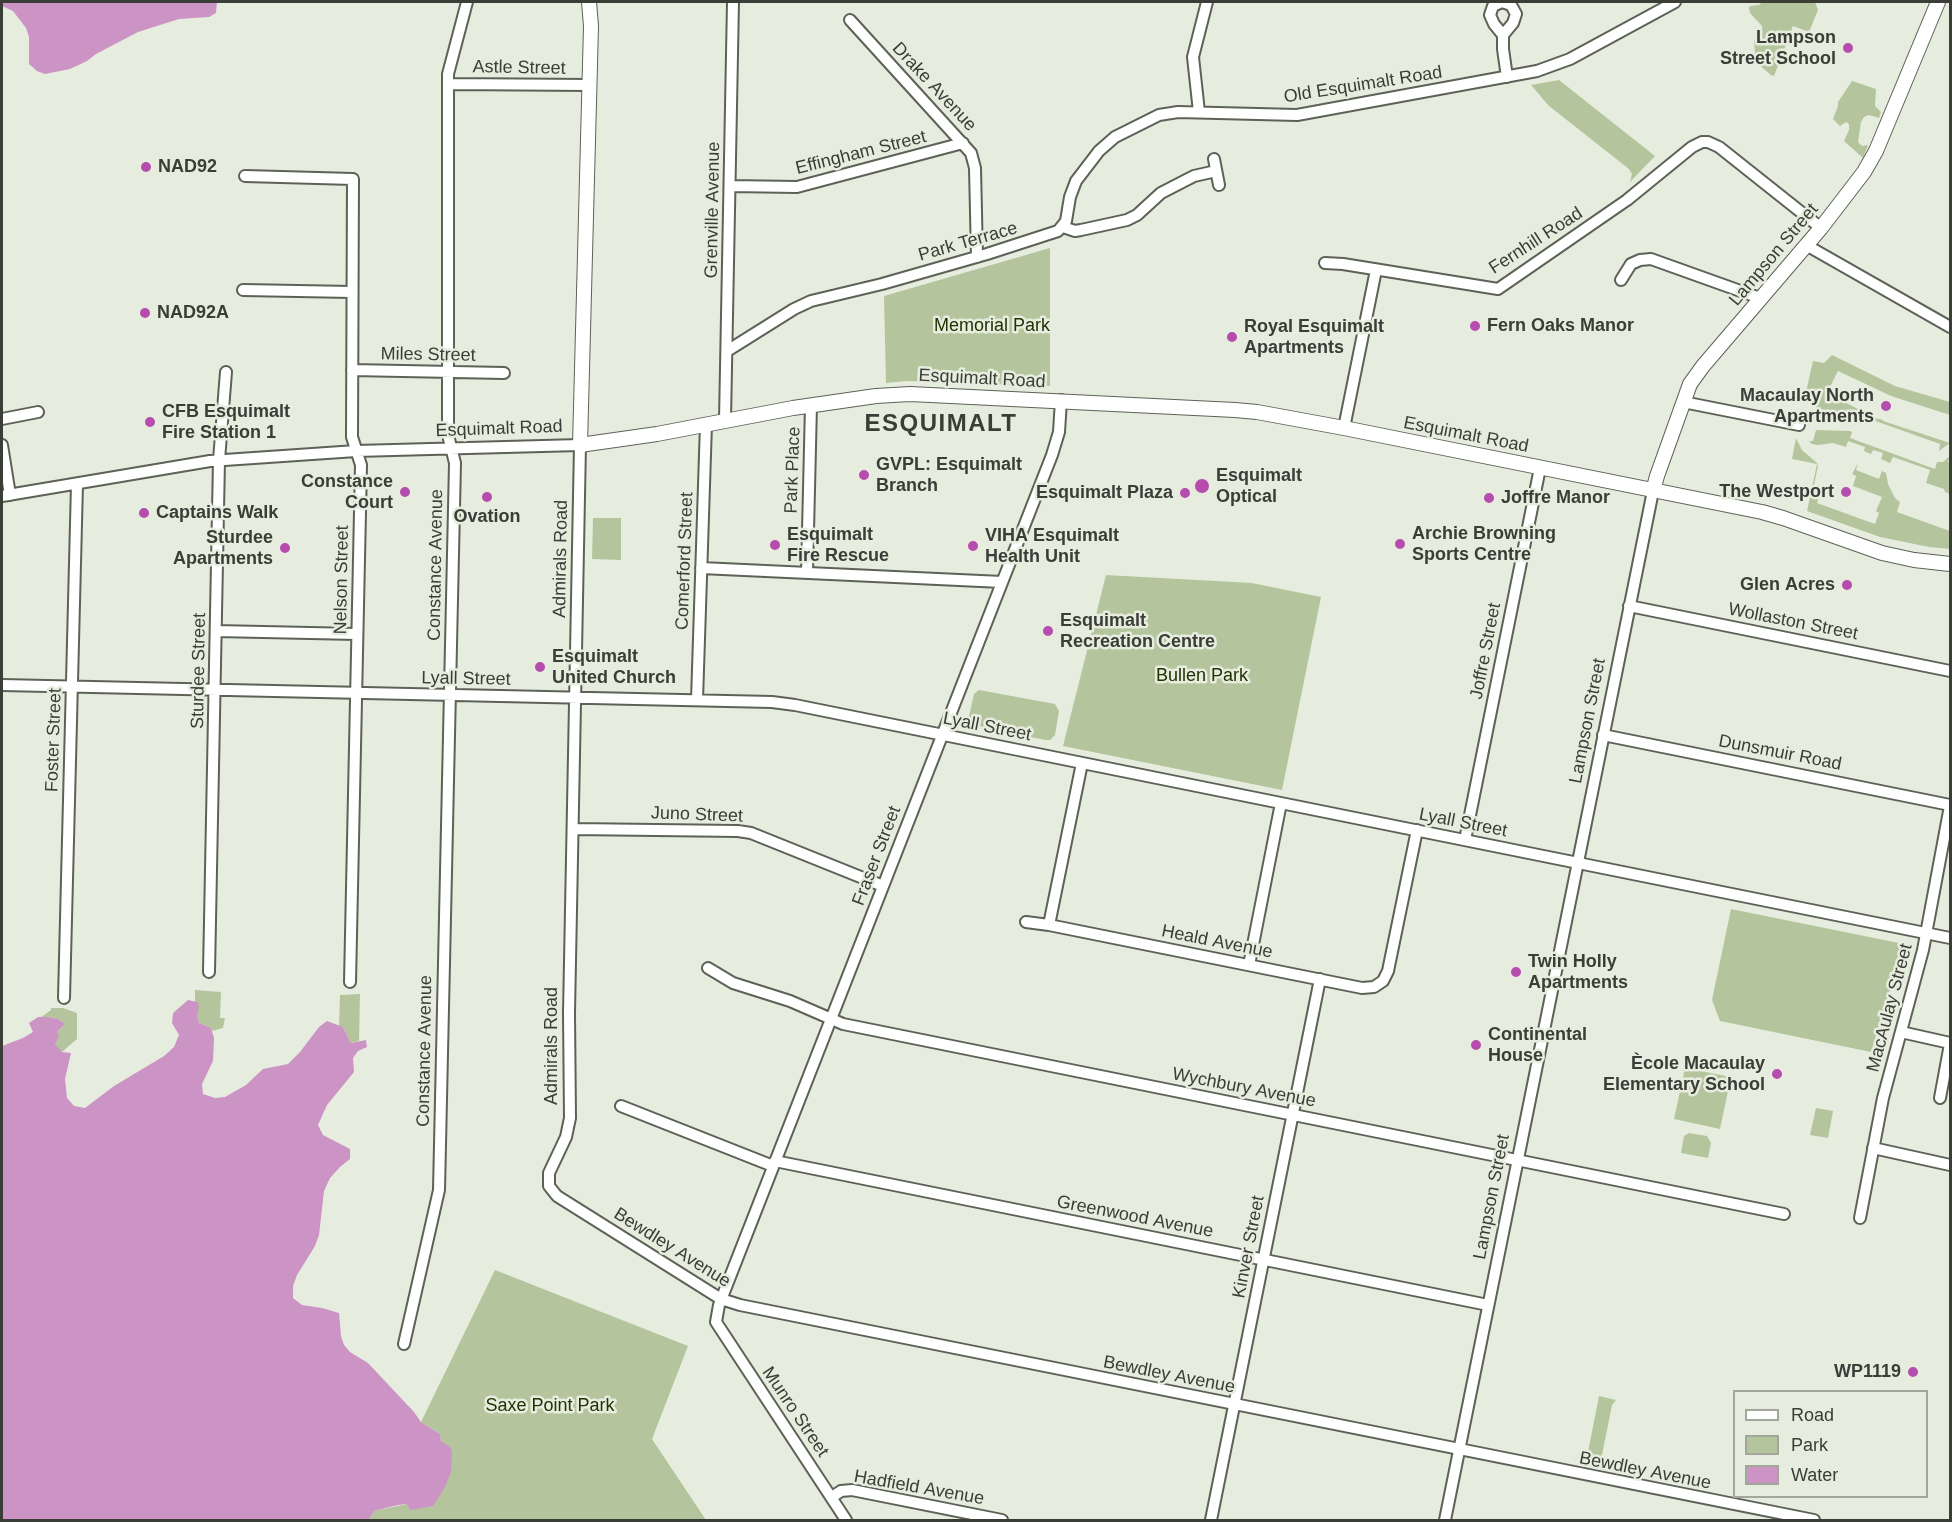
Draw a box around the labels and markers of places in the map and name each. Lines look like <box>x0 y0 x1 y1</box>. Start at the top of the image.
place label: Lampson Street School <box>1720 27 1836 70</box>
marker: Lampson Street School <box>1841 41 1855 55</box>
place label: NAD92 <box>158 156 217 178</box>
marker: NAD92 <box>139 160 153 174</box>
place label: NAD92A <box>157 302 229 324</box>
marker: NAD92A <box>138 306 152 320</box>
place label: Fern Oaks Manor <box>1487 315 1634 337</box>
place label: Royal Esquimalt Apartments <box>1244 316 1384 358</box>
marker: Fern Oaks Manor <box>1468 319 1482 333</box>
marker: Royal Esquimalt Apartments <box>1225 330 1239 344</box>
place label: Macaulay North Apartments <box>1740 385 1874 428</box>
marker: Macaulay North Apartments <box>1879 399 1893 413</box>
place label: CFB Esquimalt Fire Station 1 <box>162 401 290 444</box>
marker: CFB Esquimalt Fire Station 1 <box>143 415 157 429</box>
place label: GVPL: Esquimalt Branch <box>876 454 1022 496</box>
place label: Esquimalt Optical <box>1216 465 1302 508</box>
marker: GVPL: Esquimalt Branch <box>857 468 871 482</box>
place label: Constance Court <box>301 471 393 514</box>
marker: Esquimalt Optical <box>1193 477 1211 495</box>
place label: The Westport <box>1719 481 1834 503</box>
place label: Esquimalt Plaza <box>1036 482 1173 504</box>
marker: Constance Court <box>398 485 412 499</box>
marker: The Westport <box>1839 485 1853 499</box>
marker: Esquimalt Plaza <box>1178 486 1192 500</box>
place label: Joffre Manor <box>1501 487 1610 509</box>
marker: Ovation <box>480 490 494 504</box>
marker: Joffre Manor <box>1482 491 1496 505</box>
place label: Captains Walk <box>156 502 278 524</box>
marker: Captains Walk <box>137 506 151 520</box>
place label: Ovation <box>453 506 521 528</box>
place label: Archie Browning Sports Centre <box>1412 523 1556 566</box>
place label: Esquimalt Fire Rescue <box>787 524 889 566</box>
place label: VIHA Esquimalt Health Unit <box>985 525 1119 568</box>
place label: Sturdee Apartments <box>173 527 273 570</box>
marker: Archie Browning Sports Centre <box>1393 537 1407 551</box>
marker: Esquimalt Fire Rescue <box>768 538 782 552</box>
marker: VIHA Esquimalt Health Unit <box>966 539 980 553</box>
marker: Sturdee Apartments <box>278 541 292 555</box>
place label: Glen Acres <box>1740 574 1835 596</box>
marker: Glen Acres <box>1840 578 1854 592</box>
place label: Esquimalt Recreation Centre <box>1060 610 1215 652</box>
marker: Esquimalt Recreation Centre <box>1041 624 1055 638</box>
place label: Esquimalt United Church <box>552 646 676 688</box>
marker: Esquimalt United Church <box>533 660 547 674</box>
place label: Twin Holly Apartments <box>1528 951 1628 994</box>
marker: Twin Holly Apartments <box>1509 965 1523 979</box>
place label: Continental House <box>1488 1024 1587 1066</box>
marker: Continental House <box>1469 1038 1483 1052</box>
place label: Ècole Macaulay Elementary School <box>1603 1053 1765 1096</box>
marker: Ècole Macaulay Elementary School <box>1770 1067 1784 1081</box>
place label: WP1119 <box>1834 1361 1901 1383</box>
marker: WP1119 <box>1906 1365 1920 1379</box>

